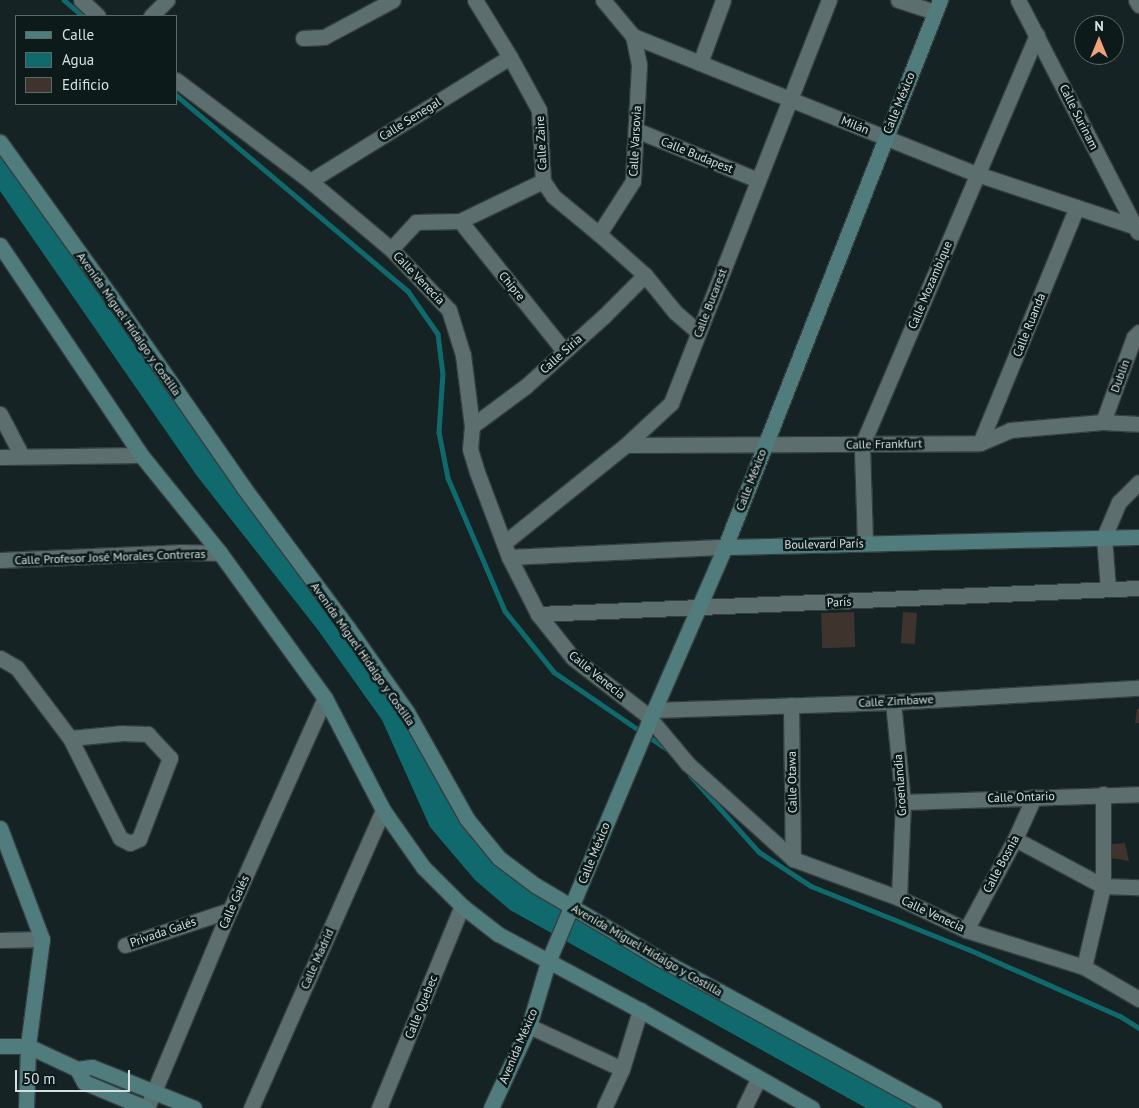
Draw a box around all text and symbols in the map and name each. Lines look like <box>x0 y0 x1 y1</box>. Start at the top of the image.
legend <box>15 15 178 105</box>
north arrow <box>1074 15 1124 65</box>
text: N <box>1094 17 1104 35</box>
text: Calle <box>62 25 94 44</box>
text: Agua <box>62 50 94 69</box>
street label: Calle México <box>880 70 918 136</box>
text: Edificio <box>62 75 109 94</box>
street label: Calle Surinam <box>1056 82 1102 152</box>
street label: Calle Senegal <box>377 94 443 144</box>
street label: Calle Varsovia <box>626 105 644 177</box>
street label: Milán <box>839 113 871 137</box>
street label: Calle Zaire <box>532 115 550 171</box>
street label: Calle Budapest <box>659 134 735 176</box>
street label: Calle Mozambique <box>905 239 955 331</box>
street label: Calle Venecia <box>390 248 448 308</box>
street label: Avenida Miguel Hidalgo y Costilla <box>74 249 184 399</box>
street label: Calle Bucarest <box>690 266 730 340</box>
street label: Chipre <box>496 269 528 303</box>
street label: Calle Ruanda <box>1010 291 1048 359</box>
street label: Calle Siria <box>537 331 585 377</box>
street label: Dublín <box>1107 358 1133 394</box>
street label: Calle Frankfurt <box>846 436 922 452</box>
street label: Calle México <box>733 447 769 513</box>
street label: Boulevard París <box>784 536 864 552</box>
street label: Calle Profesor José Morales Contreras <box>14 546 206 568</box>
street label: Avenida Miguel Hidalgo y Costilla <box>308 579 418 729</box>
street label: París <box>826 594 852 610</box>
street label: Calle Venecia <box>566 648 628 702</box>
street label: Calle Zimbawe <box>858 692 934 710</box>
street label: Calle Otawa <box>784 751 800 813</box>
street label: Groenlandia <box>891 753 909 817</box>
street label: Calle Ontario <box>987 789 1055 805</box>
street label: Calle México <box>575 820 613 886</box>
street label: Calle Bosnia <box>980 833 1022 895</box>
street label: Calle Galés <box>216 873 252 931</box>
street label: Calle Venecia <box>899 893 967 935</box>
street label: Avenida Miguel Hidalgo y Costilla <box>569 901 725 999</box>
street label: Privada Galés <box>128 914 198 950</box>
street label: Calle Madrid <box>297 927 337 991</box>
street label: Calle Quebec <box>402 973 440 1041</box>
street label: Avenida México <box>496 1006 540 1086</box>
scale bar <box>18 1060 132 1092</box>
text: 50 m <box>23 1069 56 1088</box>

